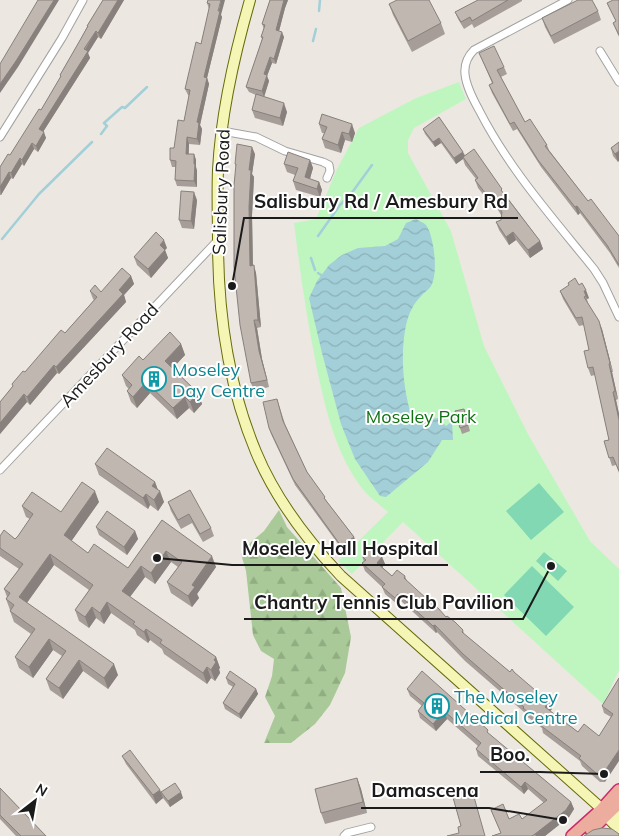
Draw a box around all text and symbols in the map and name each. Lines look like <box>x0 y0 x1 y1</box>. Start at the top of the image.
street label: Salisbury Road <box>207 129 235 255</box>
callout: Salisbury Rd / Amesbury Rd <box>244 184 518 218</box>
text: Salisbury Rd / Amesbury Rd <box>254 189 508 213</box>
street label: Amesbury Road <box>55 298 163 412</box>
place label: Moseley Day Centre <box>172 358 265 402</box>
building icon: Moseley Day Centre <box>141 366 167 392</box>
park label: Moseley Park <box>366 405 477 428</box>
callout: Moseley Hall Hospital <box>232 531 448 565</box>
text: Moseley Hall Hospital <box>242 536 438 560</box>
callout: Chantry Tennis Club Pavilion <box>244 585 523 619</box>
text: Chantry Tennis Club Pavilion <box>254 590 514 614</box>
place label: The Moseley Medical Centre <box>454 685 577 729</box>
building icon: The Moseley Medical Centre <box>424 693 450 719</box>
callout: Boo. <box>480 738 540 772</box>
text: Boo. <box>490 742 530 766</box>
callout: Damascena <box>361 774 489 808</box>
north arrow <box>10 776 60 826</box>
text: Damascena <box>371 778 479 802</box>
text: N <box>33 779 51 800</box>

